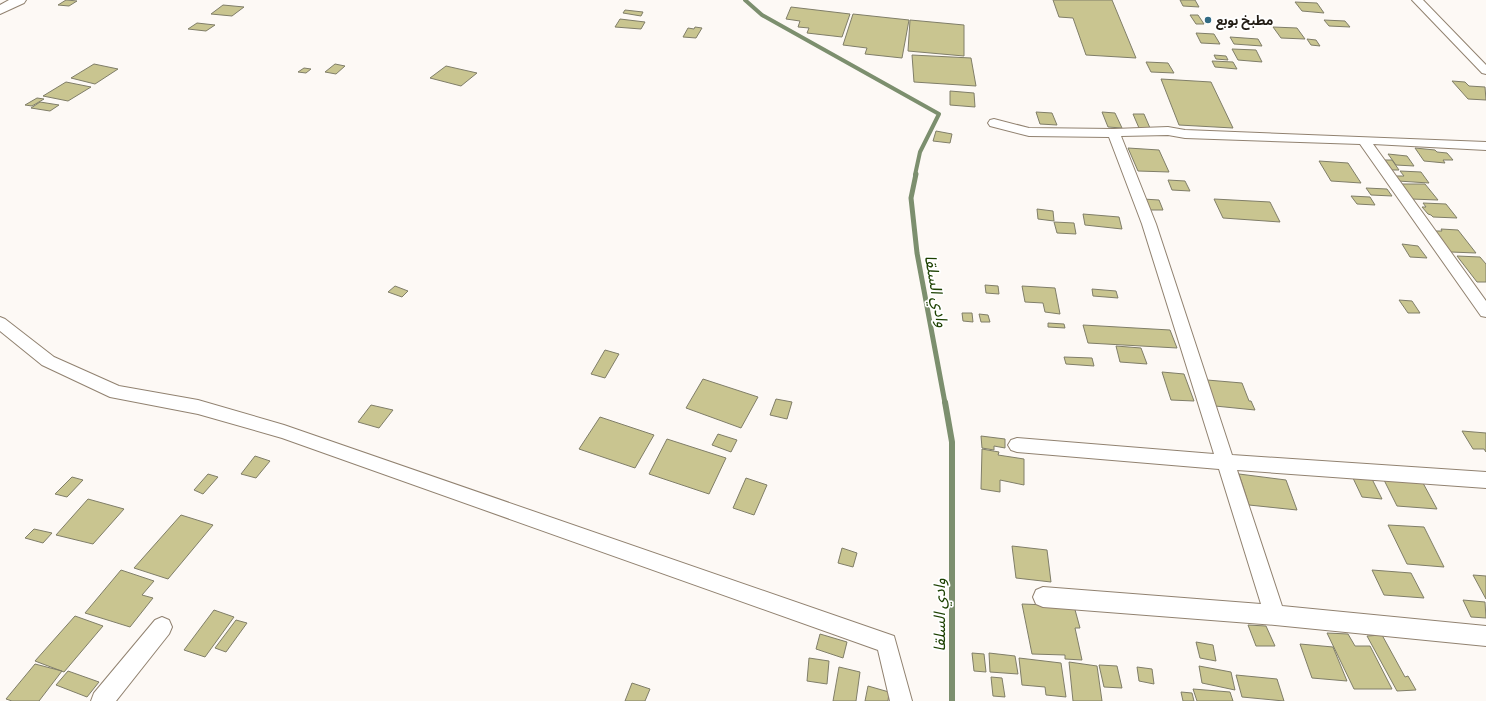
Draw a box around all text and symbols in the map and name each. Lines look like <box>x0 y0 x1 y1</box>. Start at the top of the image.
place label: مطبخ بوبع <box>1216 12 1273 30</box>
marker: مطبخ بوبع <box>1203 15 1213 25</box>
water label: وادي السلقا <box>917 253 953 329</box>
water label: وادي السلقا <box>929 578 953 652</box>

